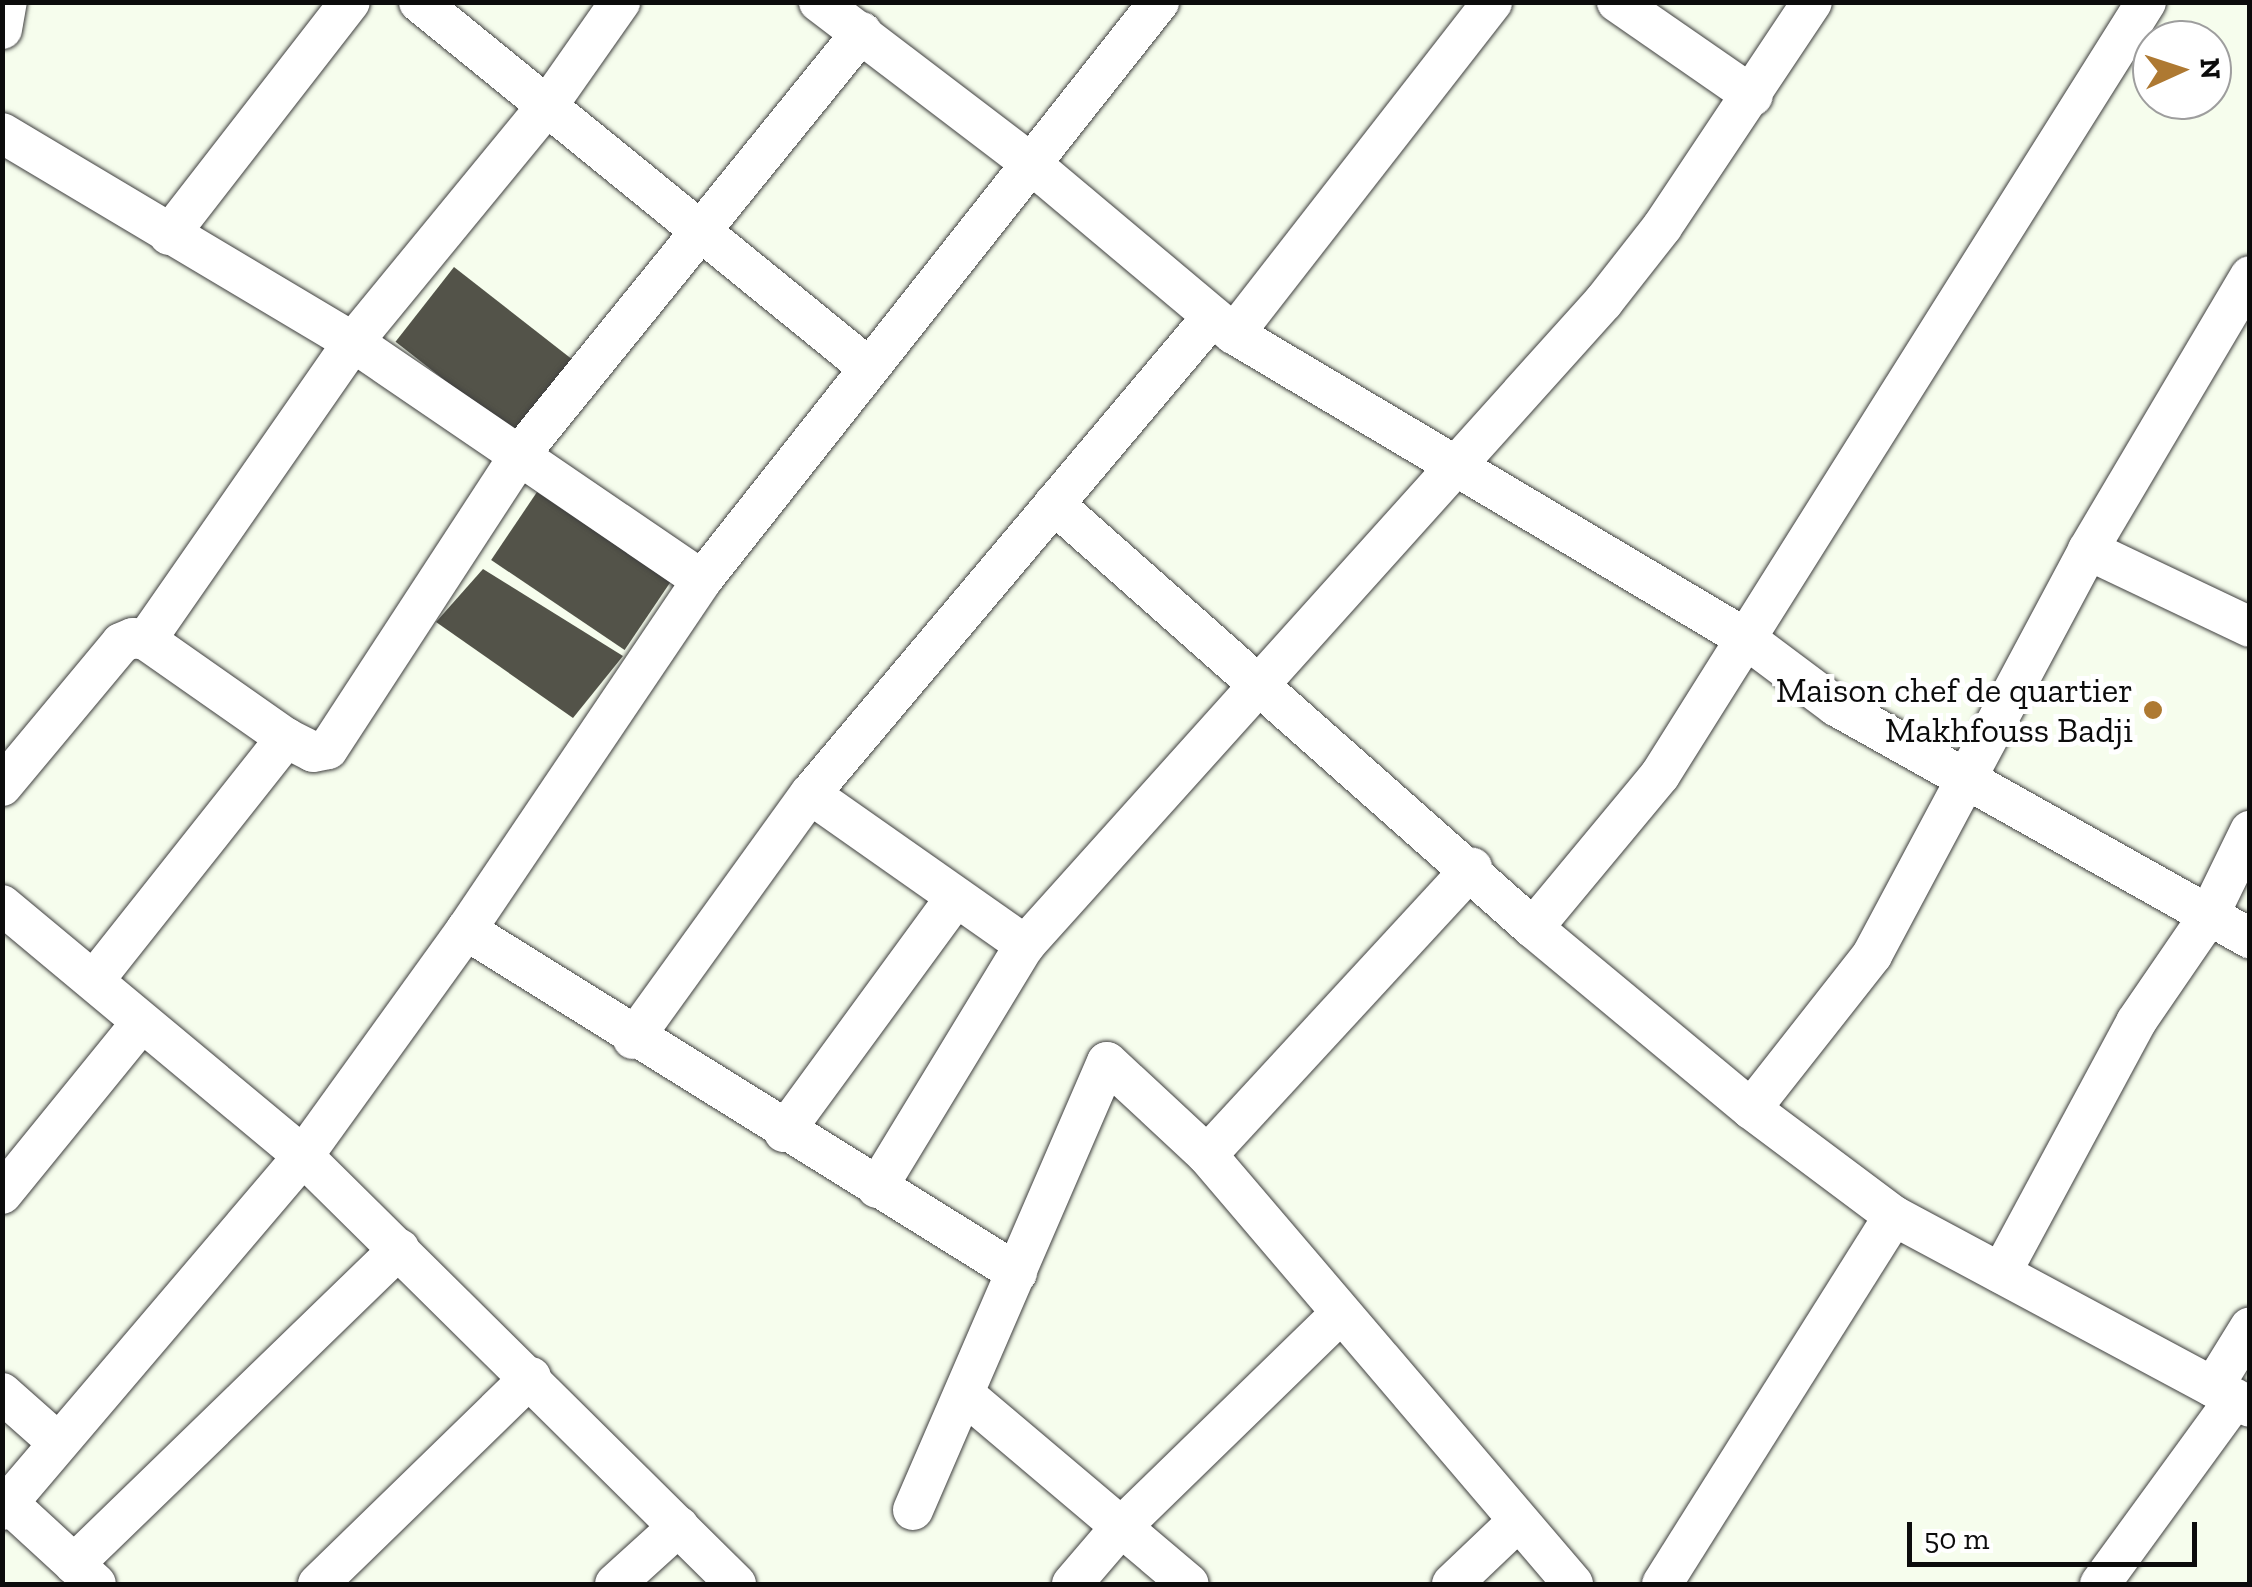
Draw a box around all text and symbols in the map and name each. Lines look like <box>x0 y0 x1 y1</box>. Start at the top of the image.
north arrow <box>2132 20 2232 120</box>
text: N <box>2193 57 2227 80</box>
place label: Maison chef de quartier Makhfouss Badji <box>1776 669 2133 751</box>
marker: Maison chef de quartier Makhfouss Badji <box>2142 699 2164 721</box>
scale bar <box>1912 1502 2202 1564</box>
text: 50 m <box>1924 1521 1989 1557</box>

